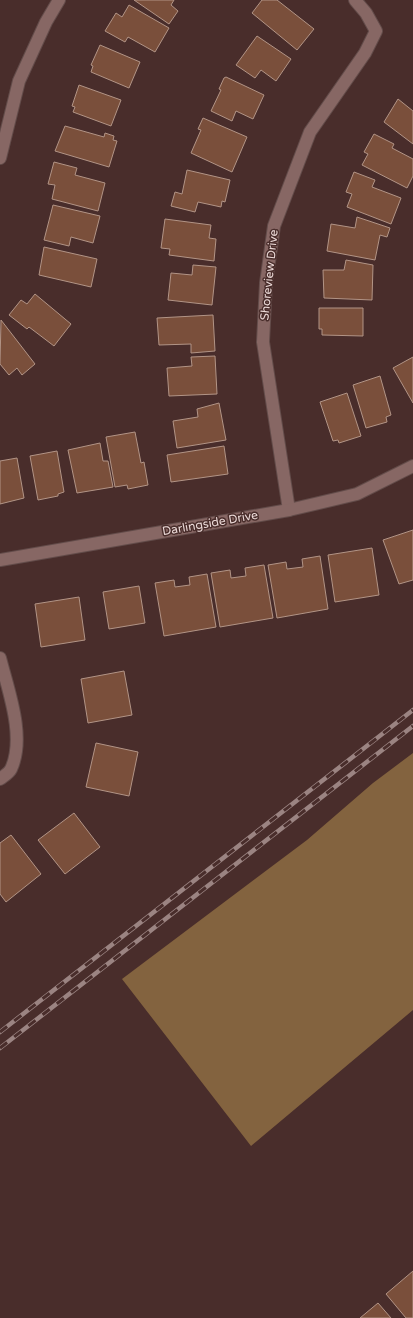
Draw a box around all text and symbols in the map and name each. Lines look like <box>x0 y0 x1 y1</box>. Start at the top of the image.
street label: Shoreview Drive <box>257 229 281 321</box>
street label: Darlingside Drive <box>161 508 259 538</box>

